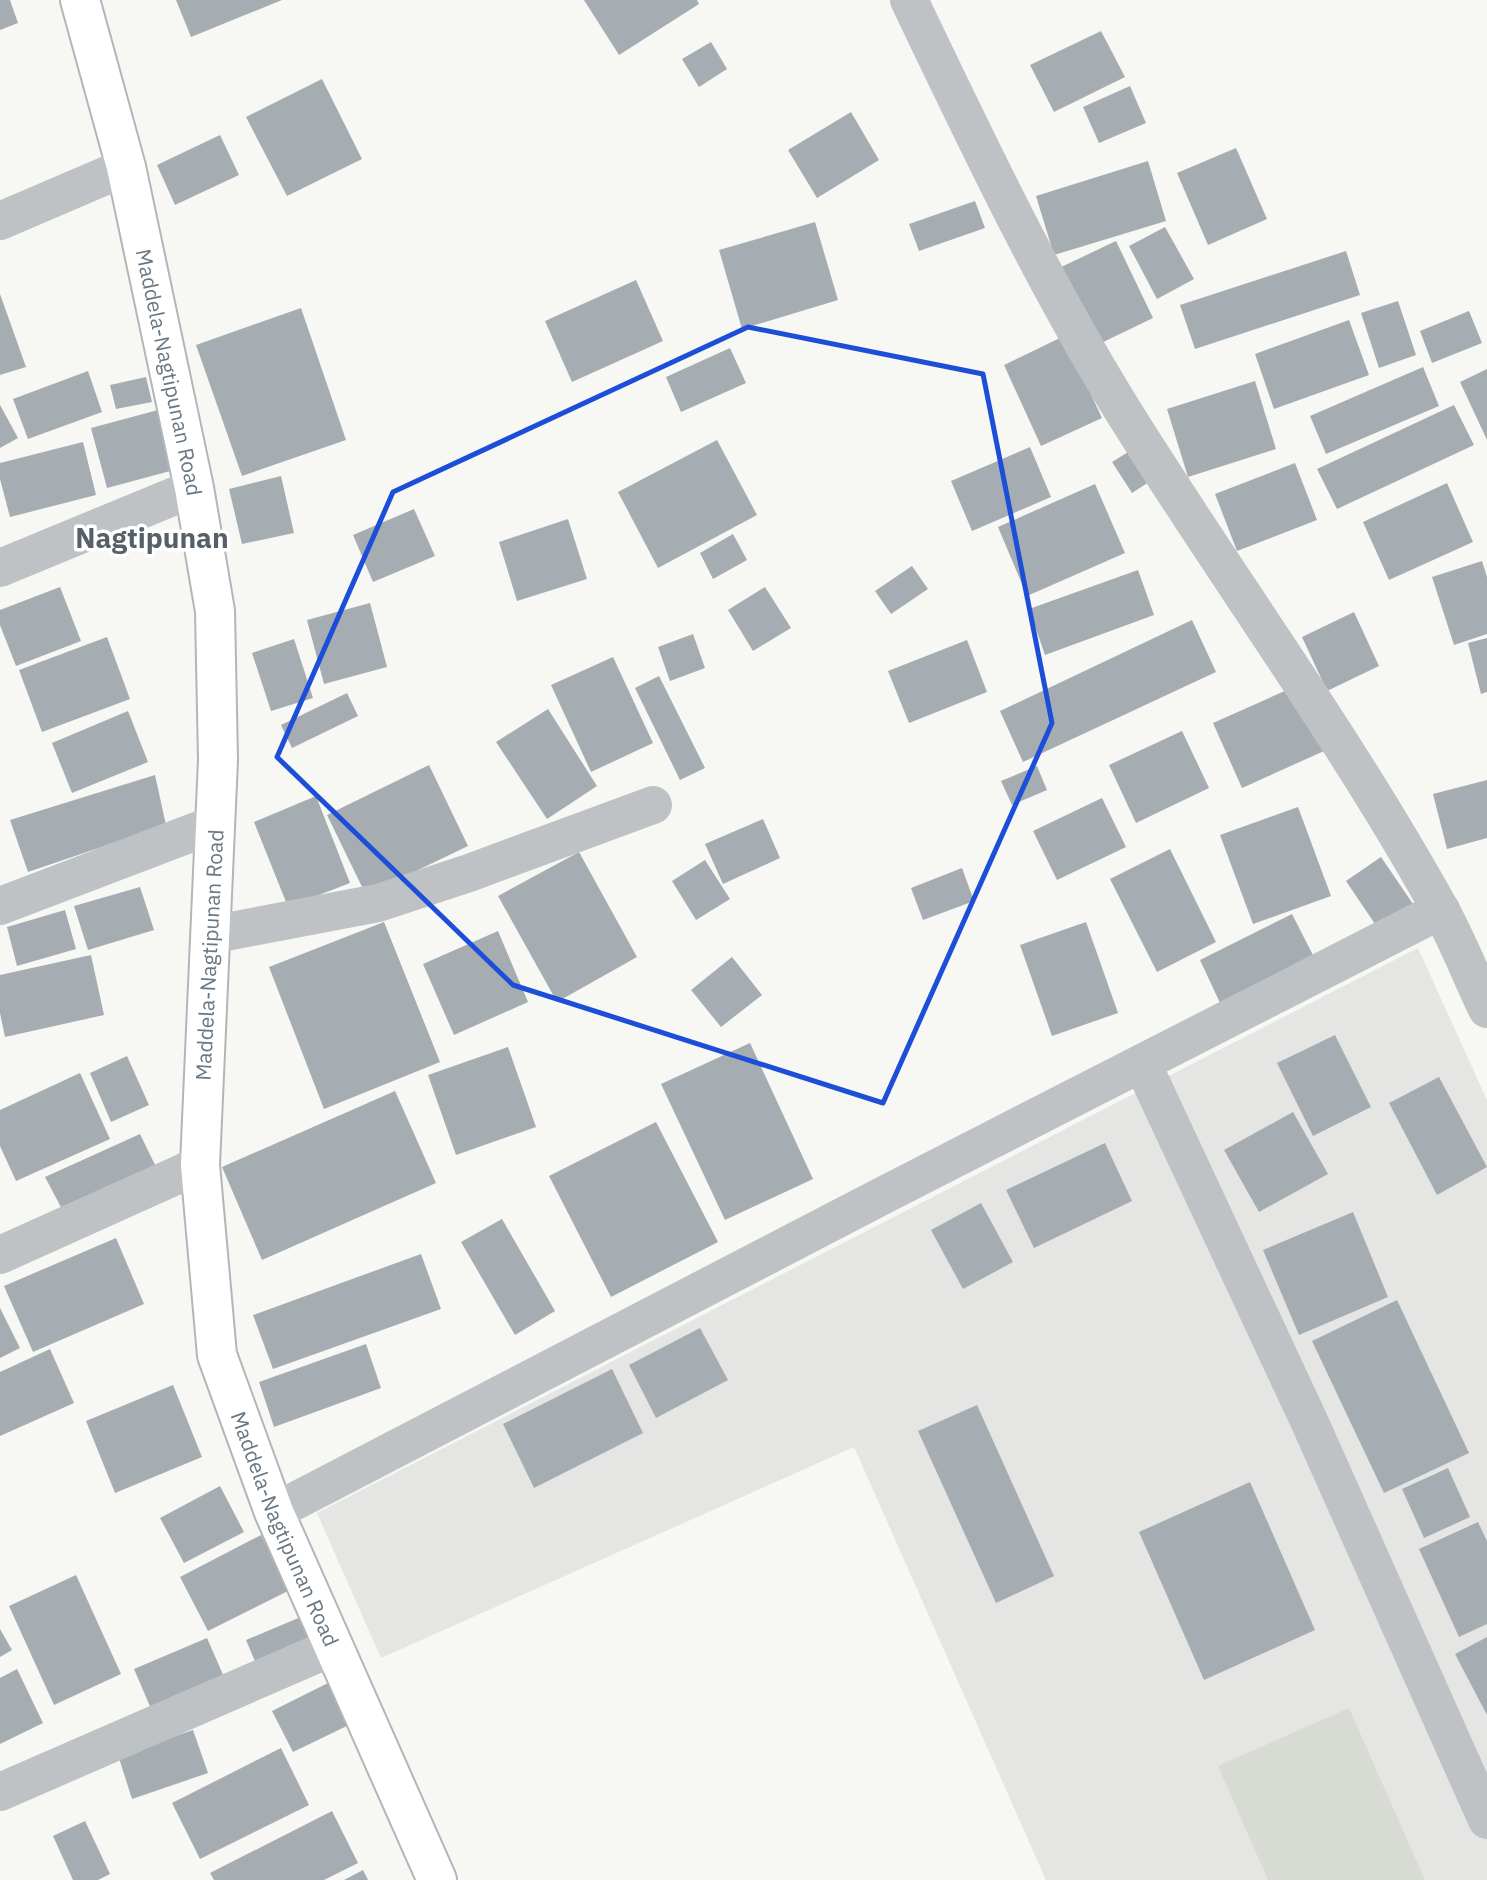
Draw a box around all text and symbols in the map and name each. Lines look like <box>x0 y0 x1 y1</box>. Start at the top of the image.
street label: Maddela-Nagtipunan Road <box>130 246 209 498</box>
district label: Nagtipunan <box>75 519 229 556</box>
street label: Maddela-Nagtipunan Road <box>188 829 230 1081</box>
street label: Maddela-Nagtipunan Road <box>225 1407 346 1651</box>

